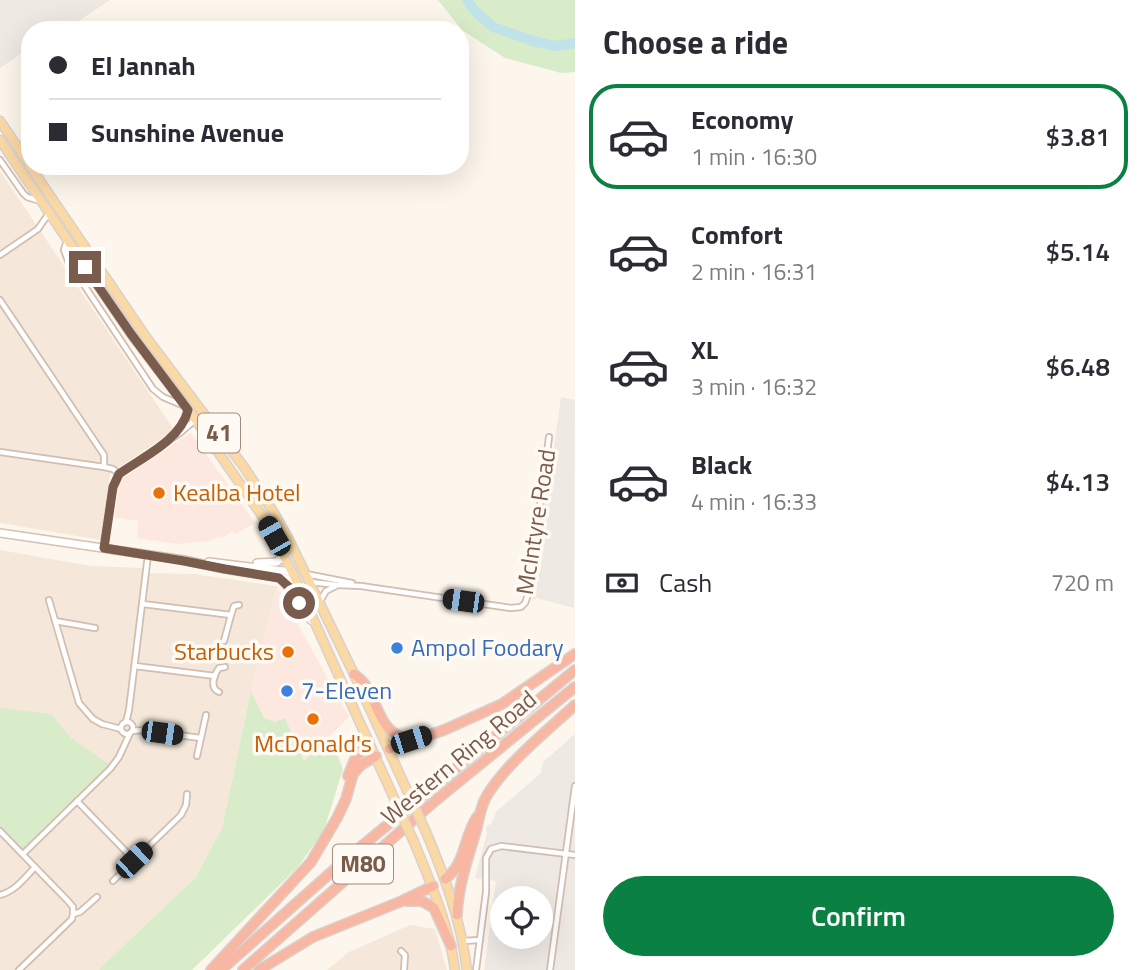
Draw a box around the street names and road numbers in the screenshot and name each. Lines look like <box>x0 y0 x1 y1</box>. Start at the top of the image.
road number: 41 <box>198 414 240 452</box>
street label: McIntyre Road <box>506 447 564 597</box>
street label: Western Ring Road <box>373 681 544 833</box>
road number: M80 <box>333 844 393 884</box>

